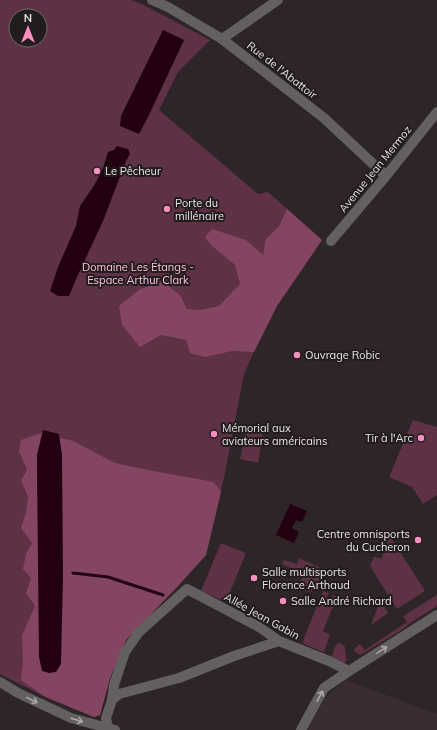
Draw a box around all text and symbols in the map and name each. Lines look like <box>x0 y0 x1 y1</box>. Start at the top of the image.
north arrow <box>8 8 48 48</box>
text: N <box>24 11 32 25</box>
street label: Rue de l'Abattoir <box>244 38 320 102</box>
street label: Avenue Jean Mermoz <box>336 123 415 215</box>
place label: Le Pêcheur <box>105 164 161 178</box>
marker: Le Pêcheur <box>92 166 102 176</box>
place label: Porte du millénaire <box>175 196 224 223</box>
marker: Porte du millénaire <box>162 204 172 214</box>
park label: Domaine Les Étangs - Espace Arthur Clark <box>82 260 194 287</box>
place label: Ouvrage Robic <box>305 348 381 362</box>
marker: Ouvrage Robic <box>292 350 302 360</box>
place label: Mémorial aux aviateurs américains <box>222 421 327 448</box>
marker: Mémorial aux aviateurs américains <box>209 429 219 439</box>
place label: Tir à l'Arc <box>365 431 414 445</box>
marker: Tir à l'Arc <box>416 433 426 443</box>
place label: Centre omnisports du Cucheron <box>317 527 410 554</box>
marker: Centre omnisports du Cucheron <box>413 535 423 545</box>
place label: Salle multisports Florence Arthaud <box>262 565 350 592</box>
marker: Salle multisports Florence Arthaud <box>249 573 259 583</box>
street label: Allée Jean Gabin <box>222 590 302 642</box>
place label: Salle André Richard <box>291 594 392 608</box>
marker: Salle André Richard <box>278 596 288 606</box>
one-way arrow <box>376 646 388 654</box>
one-way arrow <box>316 690 324 702</box>
one-way arrow <box>26 697 38 704</box>
one-way arrow <box>70 717 83 724</box>

